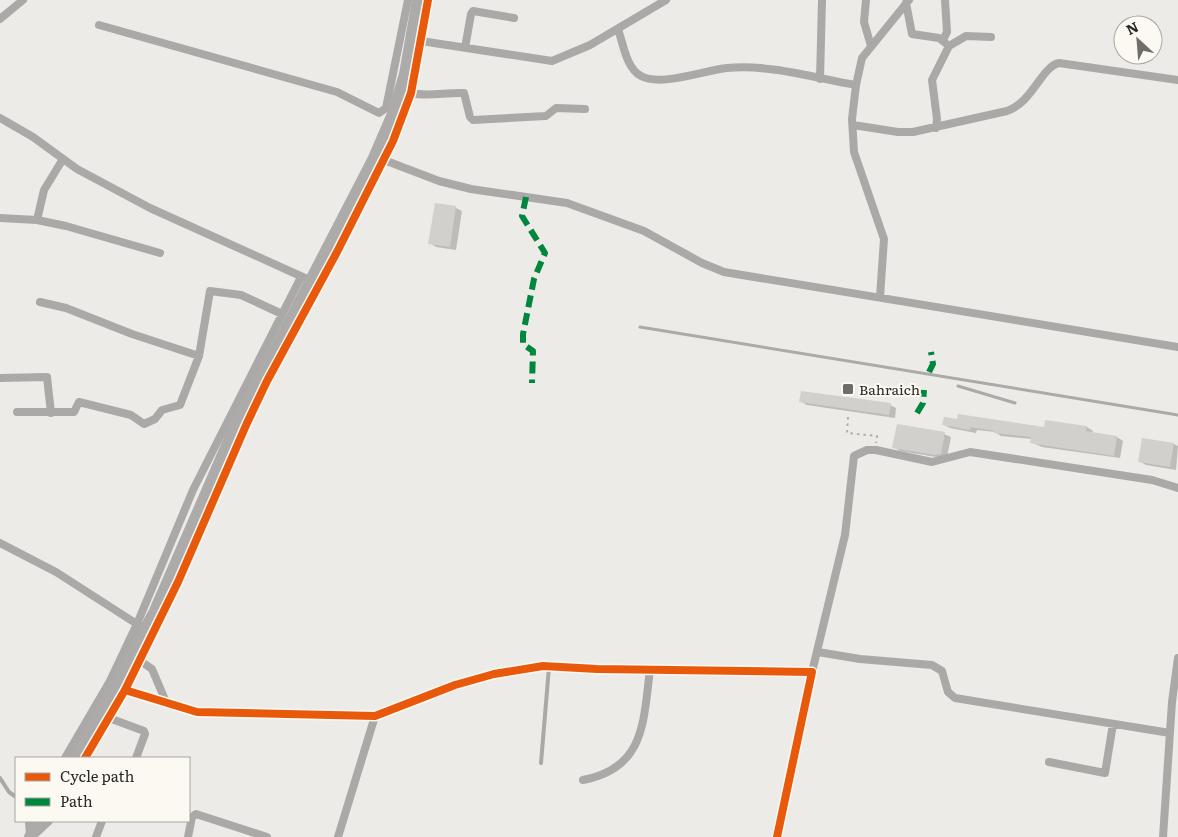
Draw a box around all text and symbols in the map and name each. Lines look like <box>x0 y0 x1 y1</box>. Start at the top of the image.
north arrow <box>1113 15 1163 65</box>
text: N <box>1122 16 1142 39</box>
place label: Bahraich <box>859 379 920 399</box>
marker: Bahraich <box>841 382 855 396</box>
legend <box>15 757 190 822</box>
text: Cycle path <box>60 764 135 787</box>
text: Path <box>60 789 93 812</box>

